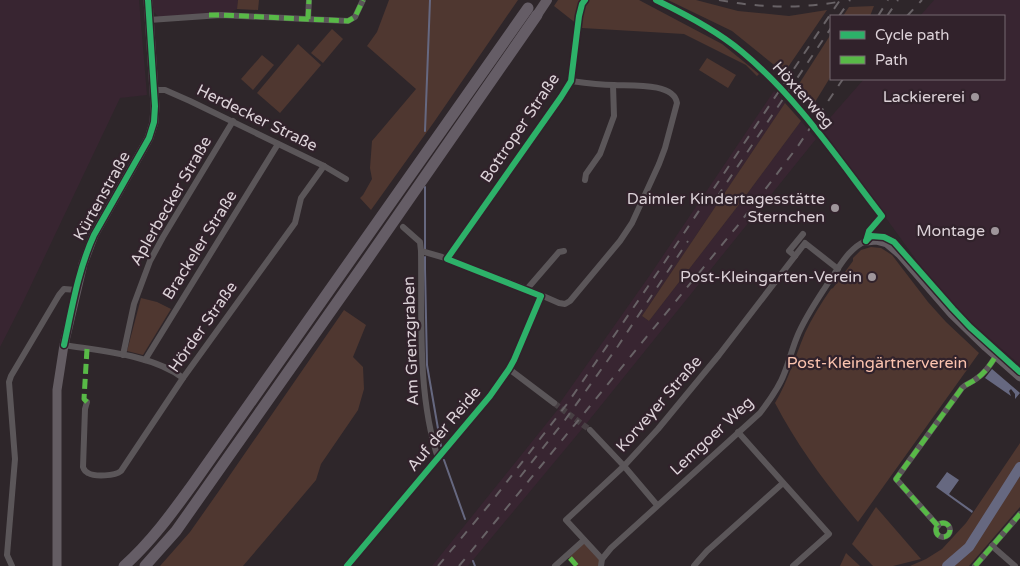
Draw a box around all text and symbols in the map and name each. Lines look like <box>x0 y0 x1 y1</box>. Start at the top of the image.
legend <box>830 15 1005 80</box>
text: Cycle path <box>875 26 949 44</box>
text: Path <box>875 51 908 69</box>
street label: Höxterweg <box>768 57 838 133</box>
street label: Bottroper Straße <box>476 70 564 186</box>
street label: Herdecker Straße <box>193 80 321 156</box>
place label: Lackiererei <box>883 87 965 107</box>
marker: Lackiererei <box>969 91 981 103</box>
street label: Aplerbecker Straße <box>126 133 216 269</box>
street label: Kürtenstraße <box>69 148 135 244</box>
street label: Brackeler Straße <box>158 187 242 303</box>
place label: Daimler Kindertagesstätte Sternchen <box>627 189 825 227</box>
marker: Daimler Kindertagesstätte Sternchen <box>829 202 841 214</box>
place label: Montage <box>916 221 985 241</box>
marker: Montage <box>989 225 1001 237</box>
place label: Post-Kleingarten-Verein <box>680 267 862 287</box>
marker: Post-Kleingarten-Verein <box>866 271 878 283</box>
street label: Am Grenzgraben <box>399 276 423 406</box>
street label: Hörder Straße <box>164 278 242 376</box>
street label: Korveyer Straße <box>612 352 706 456</box>
park label: Post-Kleingärtnerverein <box>787 353 967 373</box>
street label: Auf der Reide <box>403 382 485 476</box>
street label: Lemgoer Weg <box>666 392 758 480</box>

